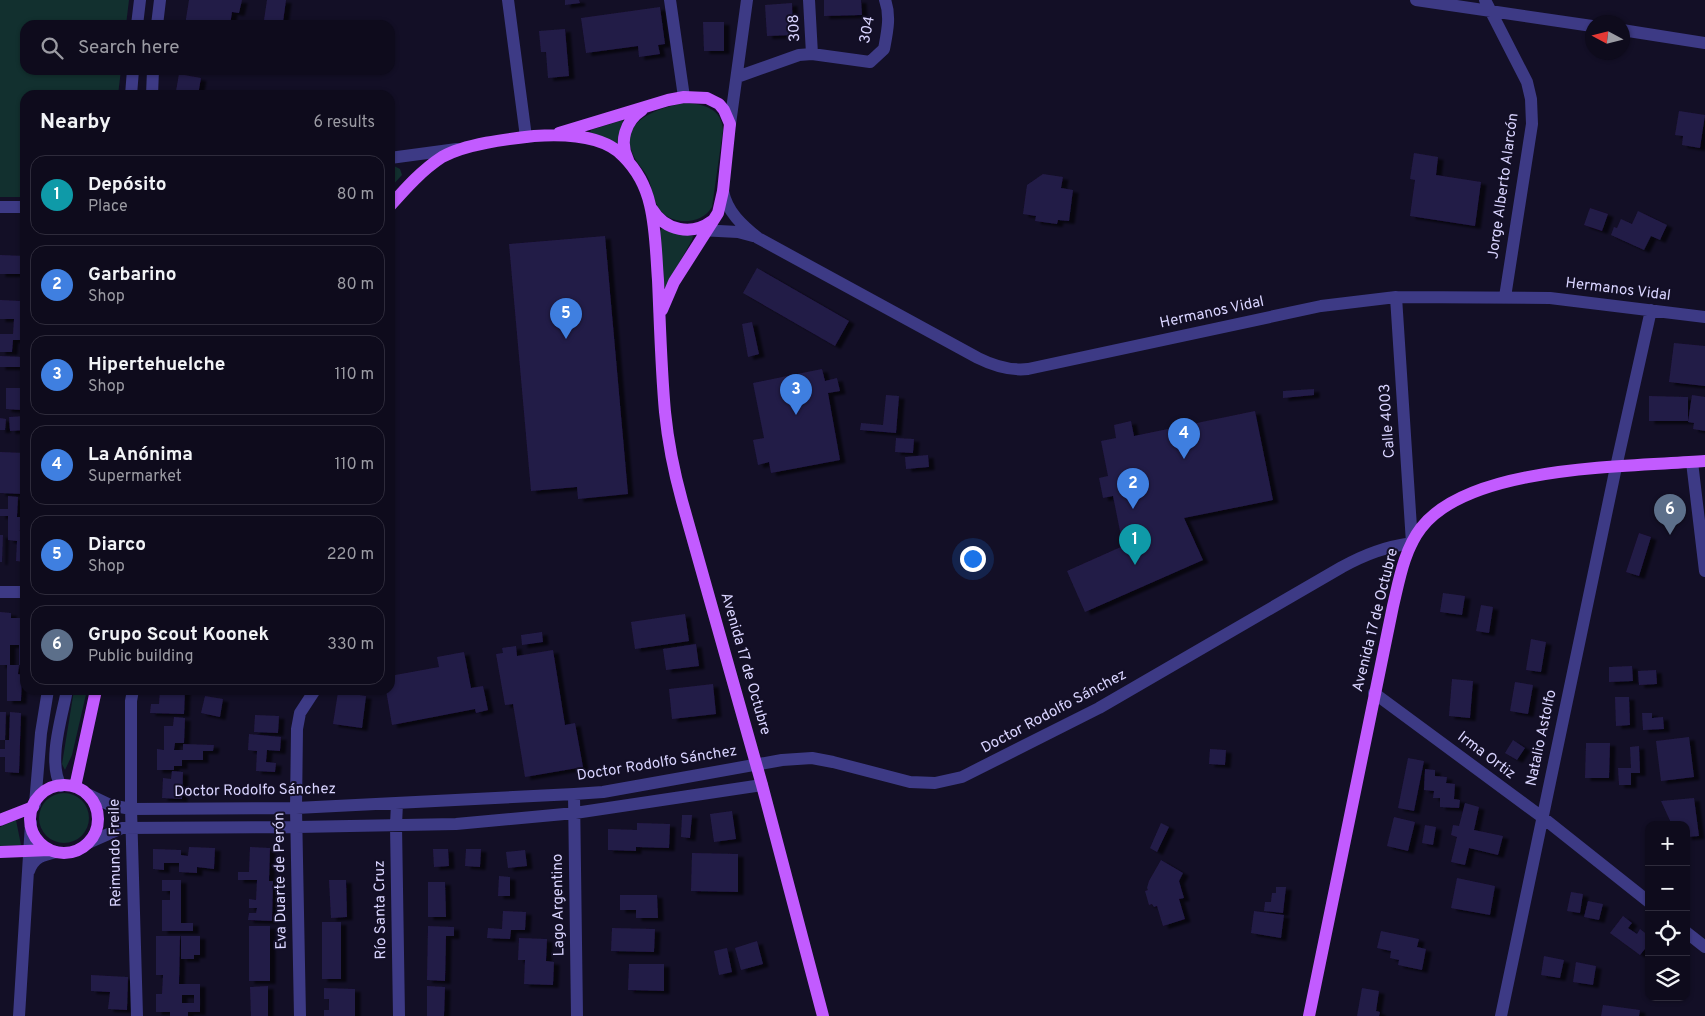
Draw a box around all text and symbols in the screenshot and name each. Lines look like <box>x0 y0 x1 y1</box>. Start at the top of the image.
street label: 308 <box>785 14 805 42</box>
street label: 304 <box>856 15 880 45</box>
north arrow <box>1585 15 1630 60</box>
search box <box>20 20 395 75</box>
icon: search <box>38 34 66 62</box>
text: Search here <box>78 36 180 60</box>
text: Nearby <box>40 109 111 136</box>
street label: Jorge Alberto Alarcón <box>1484 112 1524 260</box>
text: 6 results <box>313 113 375 133</box>
text: Depósito <box>88 173 167 197</box>
text: 1 <box>54 185 60 205</box>
text: 80 m <box>337 185 374 205</box>
text: Place <box>88 197 128 217</box>
text: Garbarino <box>88 263 177 287</box>
street label: Hermanos Vidal <box>1564 274 1672 306</box>
text: 2 <box>52 275 62 295</box>
text: 80 m <box>337 275 374 295</box>
text: Shop <box>88 287 125 307</box>
street label: Hermanos Vidal <box>1158 293 1266 333</box>
pin: 5 <box>550 298 582 339</box>
text: Hipertehuelche <box>88 353 225 377</box>
text: 3 <box>52 365 62 385</box>
text: 110 m <box>334 365 374 385</box>
pin: 3 <box>780 374 812 415</box>
text: Shop <box>88 377 125 397</box>
street label: Calle 4003 <box>1376 383 1400 459</box>
pin: 4 <box>1168 418 1200 459</box>
text: La Anónima <box>88 443 193 467</box>
text: 4 <box>52 455 62 475</box>
text: 110 m <box>334 455 374 475</box>
text: Supermarket <box>88 467 182 487</box>
pin: 2 <box>1117 468 1149 509</box>
pin: 6 <box>1654 494 1686 535</box>
pin: 1 <box>1119 524 1151 565</box>
text: Diarco <box>88 533 146 557</box>
text: 5 <box>52 545 62 565</box>
text: 220 m <box>327 545 374 565</box>
your location <box>960 546 986 572</box>
street label: Avenida 17 de Octubre <box>1349 546 1403 694</box>
text: Shop <box>88 557 125 577</box>
street label: Avenida 17 de Octubre <box>716 591 774 737</box>
text: Grupo Scout Koonek <box>88 623 269 647</box>
text: 6 <box>52 635 62 655</box>
text: 330 m <box>327 635 374 655</box>
text: Public building <box>88 647 193 667</box>
street label: Doctor Rodolfo Sánchez <box>978 666 1130 758</box>
street label: Natalio Astolfo <box>1523 688 1561 788</box>
street label: Irma Ortiz <box>1453 728 1519 784</box>
street label: Doctor Rodolfo Sánchez <box>576 742 738 786</box>
street label: Doctor Rodolfo Sánchez <box>174 780 336 802</box>
street label: Reimundo Freile <box>106 799 126 907</box>
street label: Eva Duarte de Perón <box>270 812 292 950</box>
map controls <box>1645 821 1690 1001</box>
button: + <box>1645 821 1690 866</box>
street label: Lago Argentino <box>549 853 569 957</box>
street label: Río Santa Cruz <box>371 860 391 960</box>
button: − <box>1645 866 1690 911</box>
button: locate <box>1645 911 1690 956</box>
button: layers <box>1645 956 1690 1001</box>

